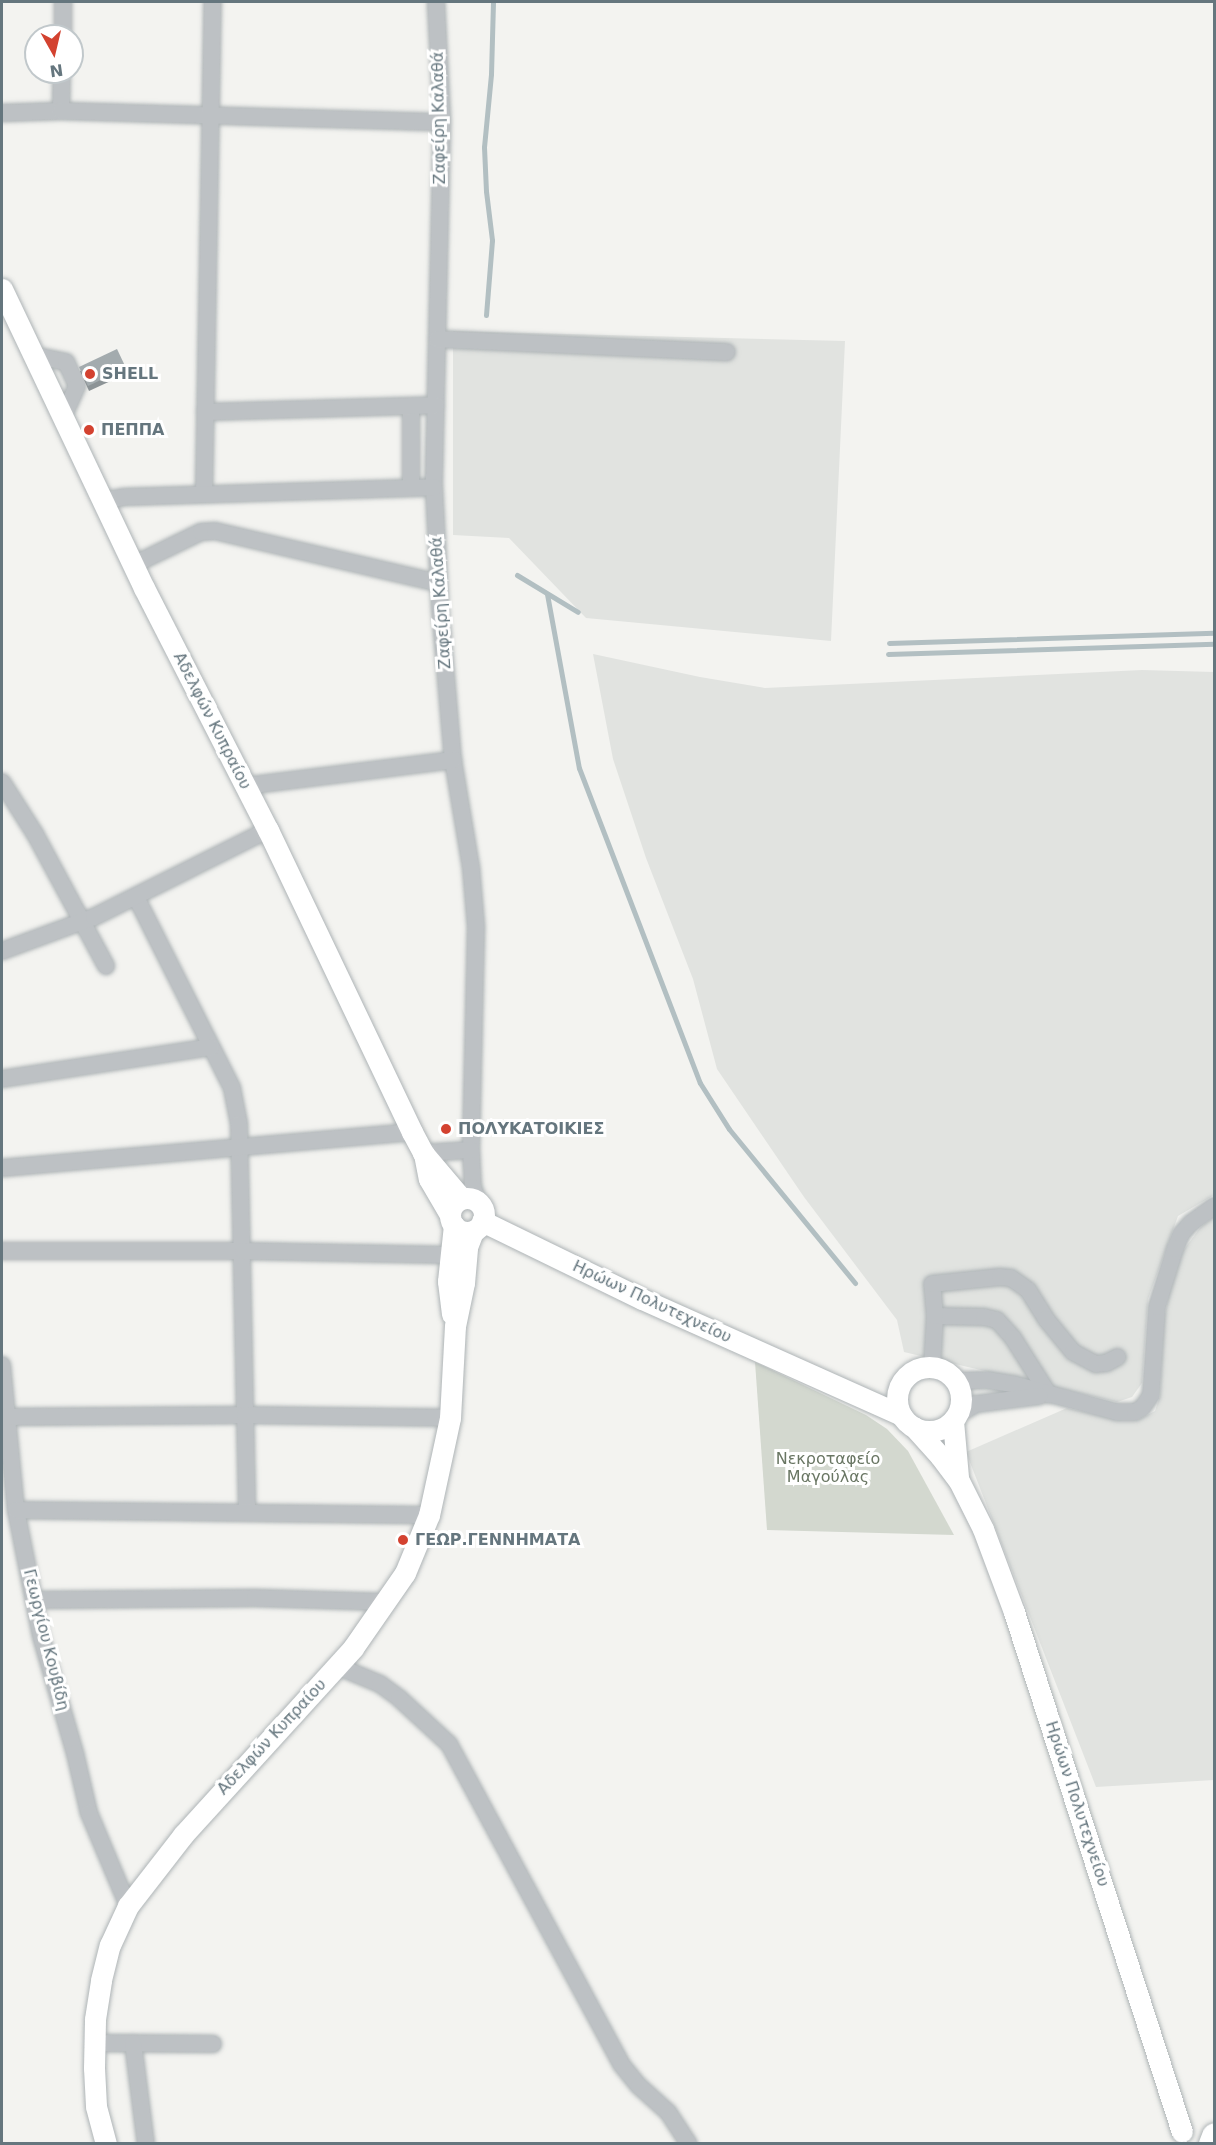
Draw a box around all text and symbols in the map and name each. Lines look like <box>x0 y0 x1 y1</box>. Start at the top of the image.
north arrow <box>24 24 84 84</box>
street label: Ζαφείρη Καλαθά <box>428 51 450 185</box>
text: N <box>48 60 64 81</box>
place label: SHELL <box>102 364 158 384</box>
marker: SHELL <box>83 367 97 381</box>
place label: ΠΕΠΠΑ <box>101 420 164 440</box>
marker: ΠΕΠΠΑ <box>82 423 96 437</box>
street label: Ζαφείρη Καλαθά <box>427 536 455 670</box>
street label: Αδελφών Κυπραίου <box>169 649 255 793</box>
place label: ΠΟΛΥΚΑΤΟΙΚΙΕΣ <box>458 1119 604 1139</box>
marker: ΠΟΛΥΚΑΤΟΙΚΙΕΣ <box>439 1122 453 1136</box>
street label: Ηρώων Πολυτεχνείου <box>569 1257 735 1347</box>
park label: Νεκροταφείο Μαγούλας <box>776 1449 880 1487</box>
place label: ΓΕΩΡ.ΓΕΝΝΗΜΑΤΑ <box>415 1530 580 1550</box>
marker: ΓΕΩΡ.ΓΕΝΝΗΜΑΤΑ <box>396 1533 410 1547</box>
street label: Γεωργίου Κουβίδη <box>19 1567 73 1713</box>
street label: Αδελφών Κυπραίου <box>213 1675 331 1799</box>
street label: Ηρώων Πολυτεχνείου <box>1041 1719 1113 1889</box>

